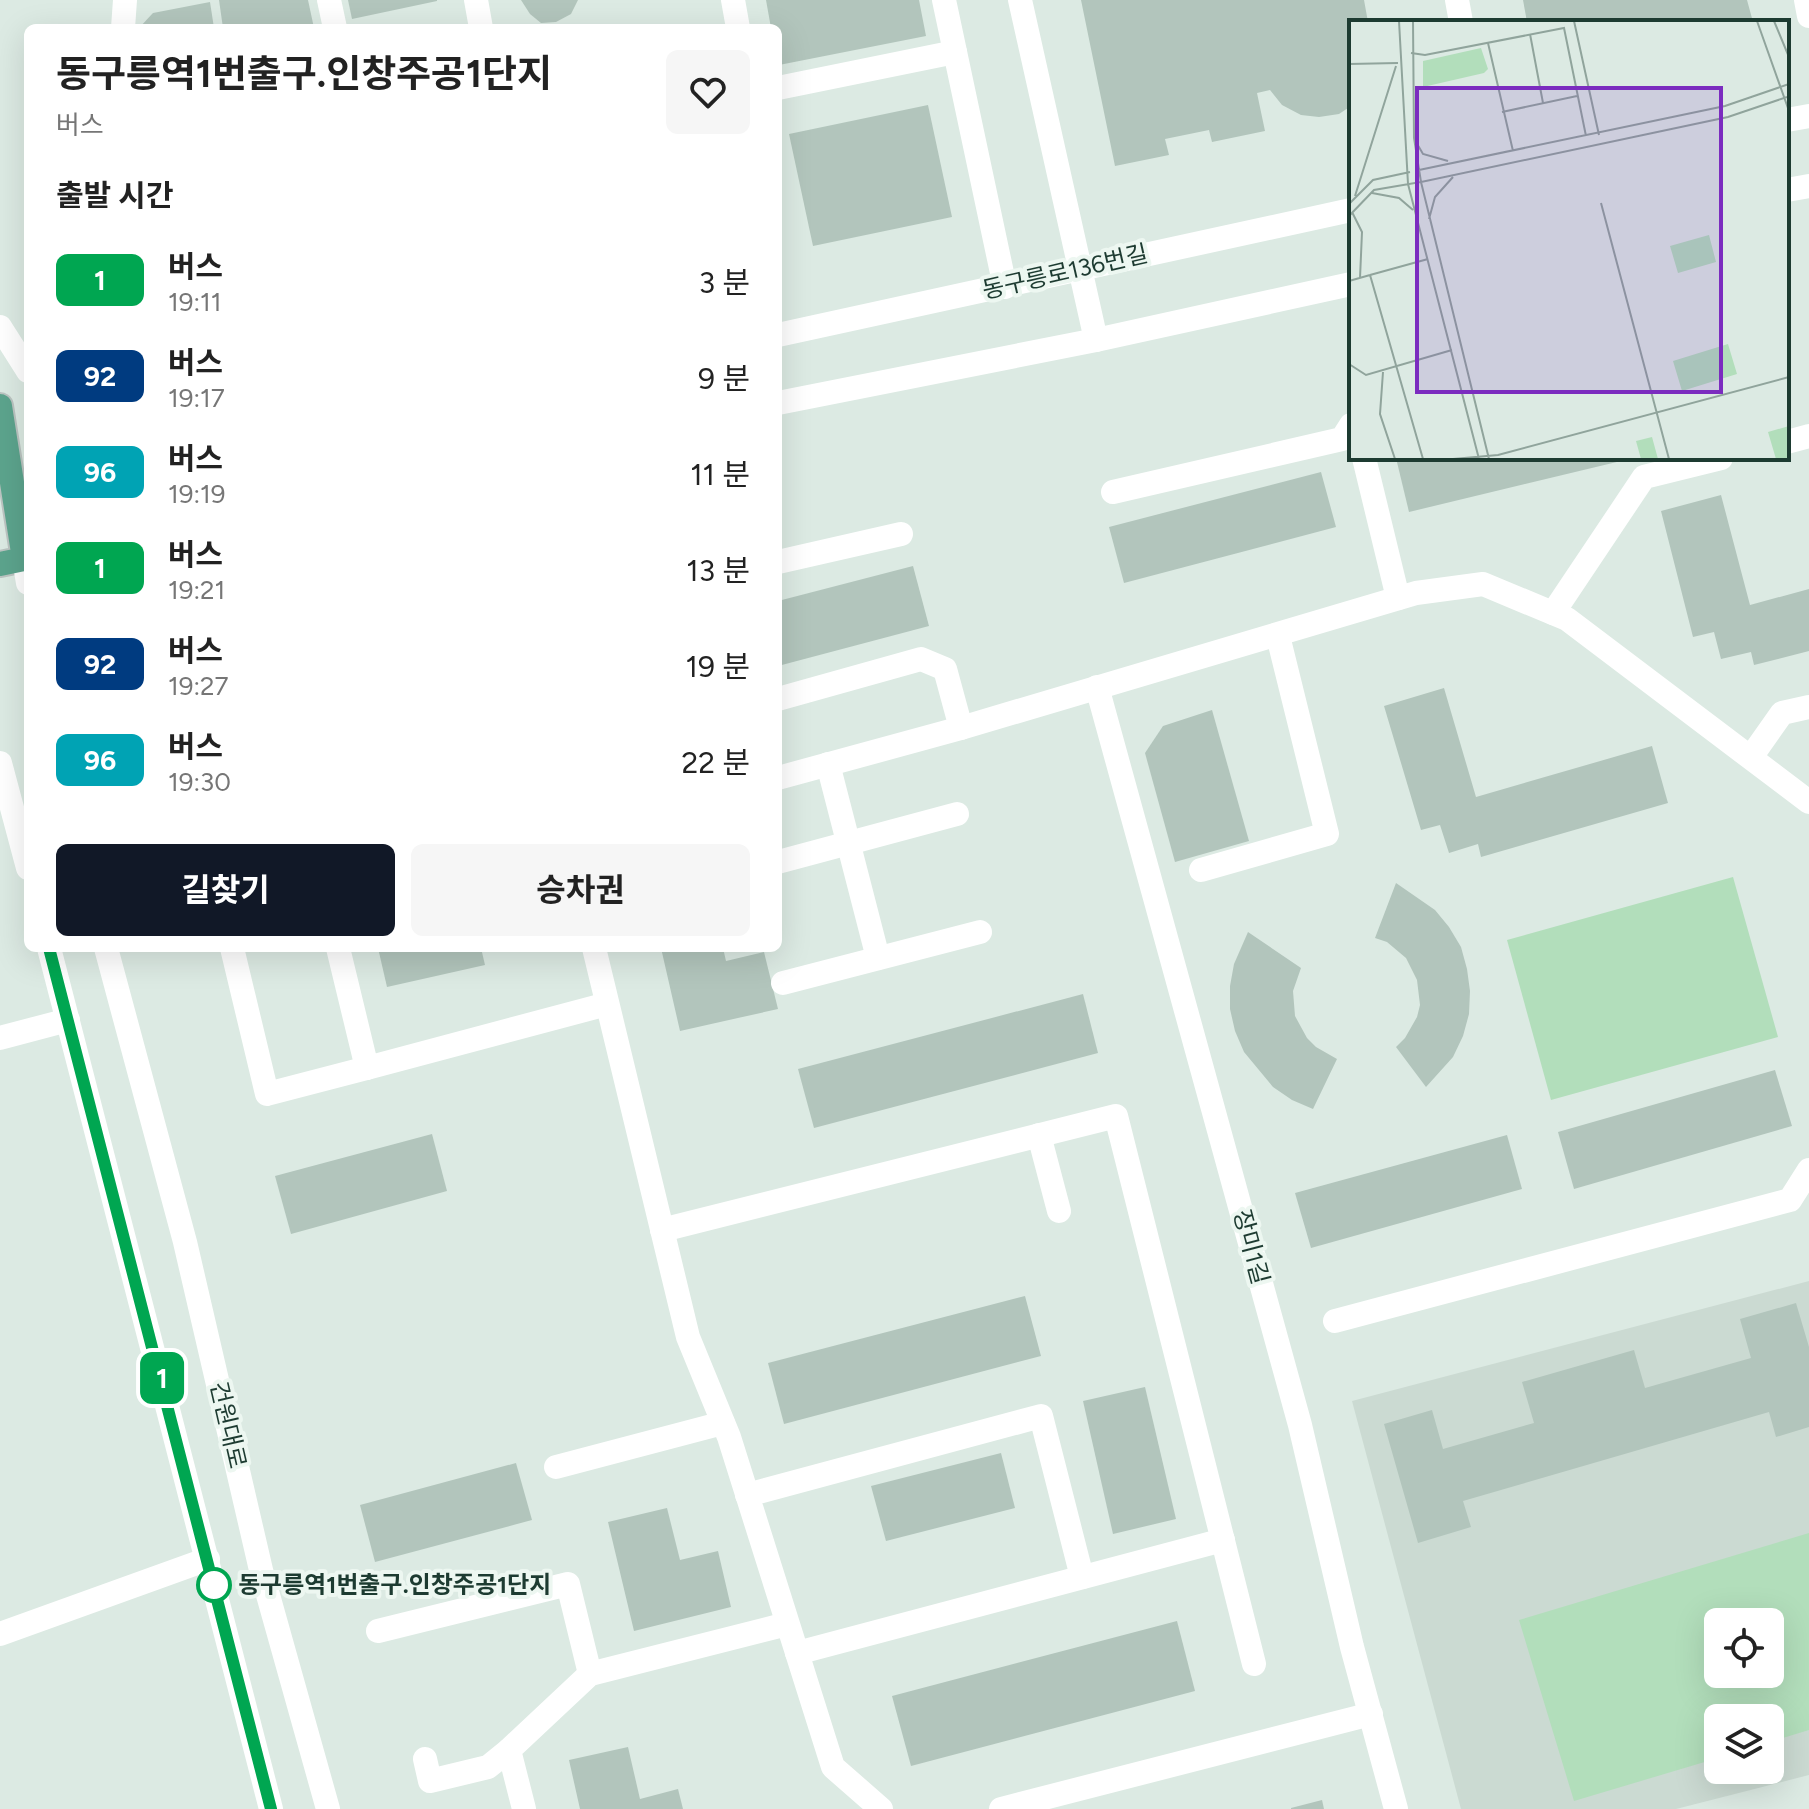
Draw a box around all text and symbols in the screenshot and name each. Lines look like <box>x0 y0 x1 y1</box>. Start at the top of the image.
inset map <box>1349 20 1789 460</box>
button: heart <box>666 50 750 134</box>
text: 동구릉역1번출구.인창주공1단지 <box>56 51 552 97</box>
text: 버스 <box>56 109 104 141</box>
text: 출발 시간 <box>56 177 174 214</box>
street label: 동구릉로136번길 <box>979 238 1151 305</box>
text: 버스 <box>168 248 223 285</box>
text: 1 <box>94 263 106 297</box>
text: 3 분 <box>699 264 750 301</box>
text: 19:11 <box>168 286 222 318</box>
text: 버스 <box>168 344 223 381</box>
text: 92 <box>84 359 116 393</box>
text: 9 분 <box>698 360 750 397</box>
text: 19:17 <box>168 382 225 414</box>
text: 버스 <box>168 440 223 477</box>
text: 96 <box>84 455 116 489</box>
text: 11 분 <box>690 456 750 493</box>
text: 19:19 <box>168 478 226 510</box>
text: 버스 <box>168 536 223 573</box>
text: 1 <box>94 551 106 585</box>
text: 13 분 <box>686 552 750 589</box>
text: 19:21 <box>168 574 225 606</box>
text: 버스 <box>168 632 223 669</box>
text: 92 <box>84 647 116 681</box>
text: 19 분 <box>686 648 750 685</box>
text: 19:27 <box>168 670 229 702</box>
text: 버스 <box>168 728 223 765</box>
text: 96 <box>84 743 116 777</box>
text: 22 분 <box>681 744 750 781</box>
text: 19:30 <box>168 766 231 798</box>
button: 길찾기 <box>56 844 395 936</box>
button: 승차권 <box>411 844 750 936</box>
street label: 장미1길 <box>1228 1206 1275 1287</box>
line badge: 1 <box>136 1352 188 1404</box>
text: 1 <box>156 1361 168 1395</box>
street label: 건원대로 <box>204 1379 253 1471</box>
marker: 동구릉역1번출구.인창주공1단지 <box>197 1568 231 1602</box>
place label: 동구릉역1번출구.인창주공1단지 <box>238 1570 551 1599</box>
map controls <box>1704 1608 1784 1784</box>
button: locate <box>1704 1608 1784 1688</box>
button: layers <box>1704 1704 1784 1784</box>

